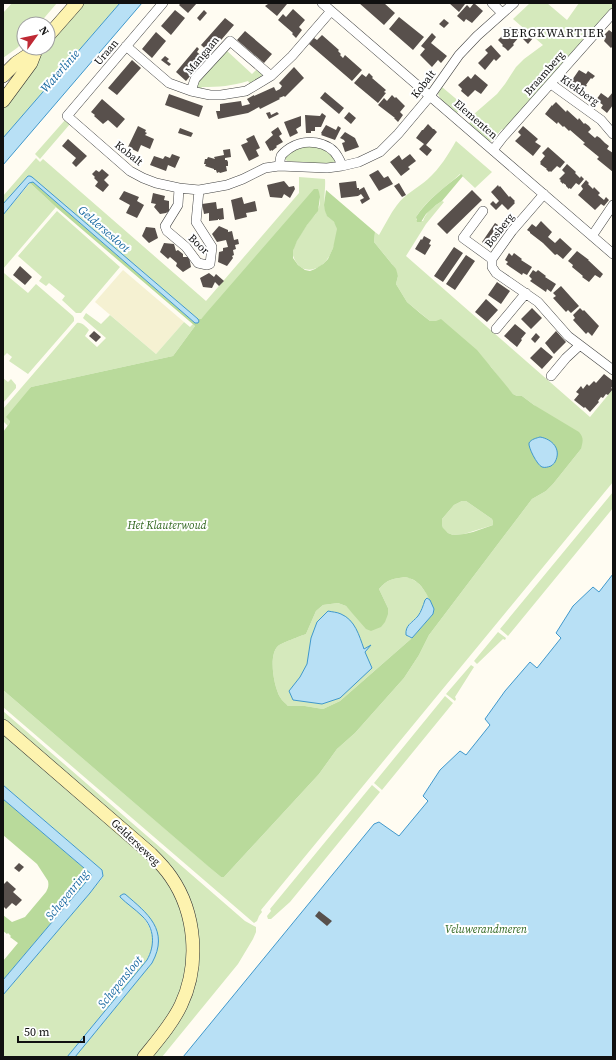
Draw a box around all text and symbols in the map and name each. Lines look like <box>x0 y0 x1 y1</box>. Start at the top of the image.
north arrow <box>16 16 56 56</box>
text: N <box>35 23 52 38</box>
district label: BERGKWARTIER <box>503 25 605 41</box>
street label: Mangaan <box>182 33 223 77</box>
street label: Uraan <box>91 36 122 69</box>
water label: Waterlinie <box>37 46 83 96</box>
street label: Braamberg <box>521 48 568 99</box>
street label: Kobalt <box>408 67 439 102</box>
street label: Kiekberg <box>557 72 602 109</box>
street label: Elementen <box>451 96 501 143</box>
street label: Kobalt <box>112 138 146 169</box>
water label: Geldersesloot <box>75 202 134 257</box>
street label: Bosberg <box>481 210 518 251</box>
street label: Boor <box>185 231 213 258</box>
park label: Het Klauterwoud <box>126 518 207 533</box>
street label: Gelderseweg <box>108 816 164 869</box>
water label: Schepenring <box>42 865 93 924</box>
park label: Veluwerandmeren <box>445 922 528 937</box>
water label: Schepensloot <box>94 952 147 1011</box>
scale bar <box>18 1018 84 1044</box>
text: 50 m <box>24 1024 50 1040</box>

